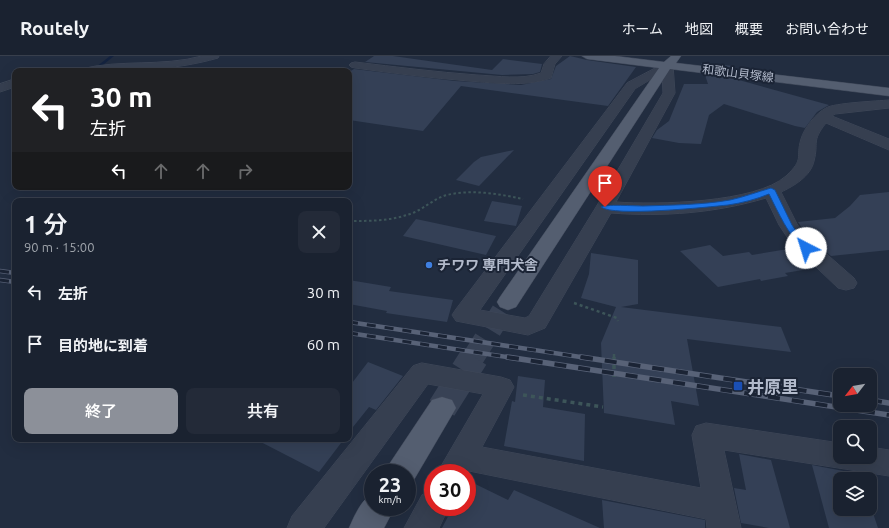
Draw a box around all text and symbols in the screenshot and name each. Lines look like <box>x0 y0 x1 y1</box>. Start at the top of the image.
text: Routely <box>20 17 89 39</box>
text: ホーム <box>621 21 663 37</box>
text: 地図 <box>685 21 713 37</box>
text: 概要 <box>735 21 763 37</box>
text: お問い合わせ <box>785 21 869 37</box>
street label: 和歌山貝塚線 <box>701 62 775 84</box>
text: 30 m <box>90 81 152 112</box>
icon: left <box>24 84 76 136</box>
text: 左折 <box>90 118 126 138</box>
icon: left <box>108 160 130 182</box>
icon: ahead <box>150 160 172 182</box>
icon: ahead <box>192 160 214 182</box>
icon: right <box>234 160 256 182</box>
pin <box>588 166 622 207</box>
icon: arrive <box>594 172 616 194</box>
text: 1 分 <box>24 211 67 238</box>
button: close <box>298 211 340 253</box>
position arrow <box>785 227 827 269</box>
text: 90 m · 15:00 <box>24 240 95 254</box>
place label: チワワ 専門犬舎 <box>437 257 538 273</box>
marker: チワワ 専門犬舎 <box>424 260 434 270</box>
icon: left <box>24 281 46 303</box>
text: 30 m <box>307 284 340 301</box>
text: 左折 <box>58 285 88 302</box>
icon: arrive <box>24 333 46 355</box>
text: 60 m <box>307 336 340 353</box>
text: 目的地に到着 <box>58 337 148 354</box>
north arrow <box>833 368 877 412</box>
map controls <box>833 368 877 516</box>
place label: 井原里 <box>747 377 798 396</box>
marker: 井原里 <box>732 380 744 392</box>
button: 終了 <box>24 388 178 434</box>
button: 共有 <box>186 388 340 434</box>
button: search <box>833 420 877 464</box>
speed limit sign: 30 <box>424 464 476 516</box>
button: layers <box>833 472 877 516</box>
text: 23 <box>379 473 401 496</box>
text: km/h <box>378 494 402 505</box>

